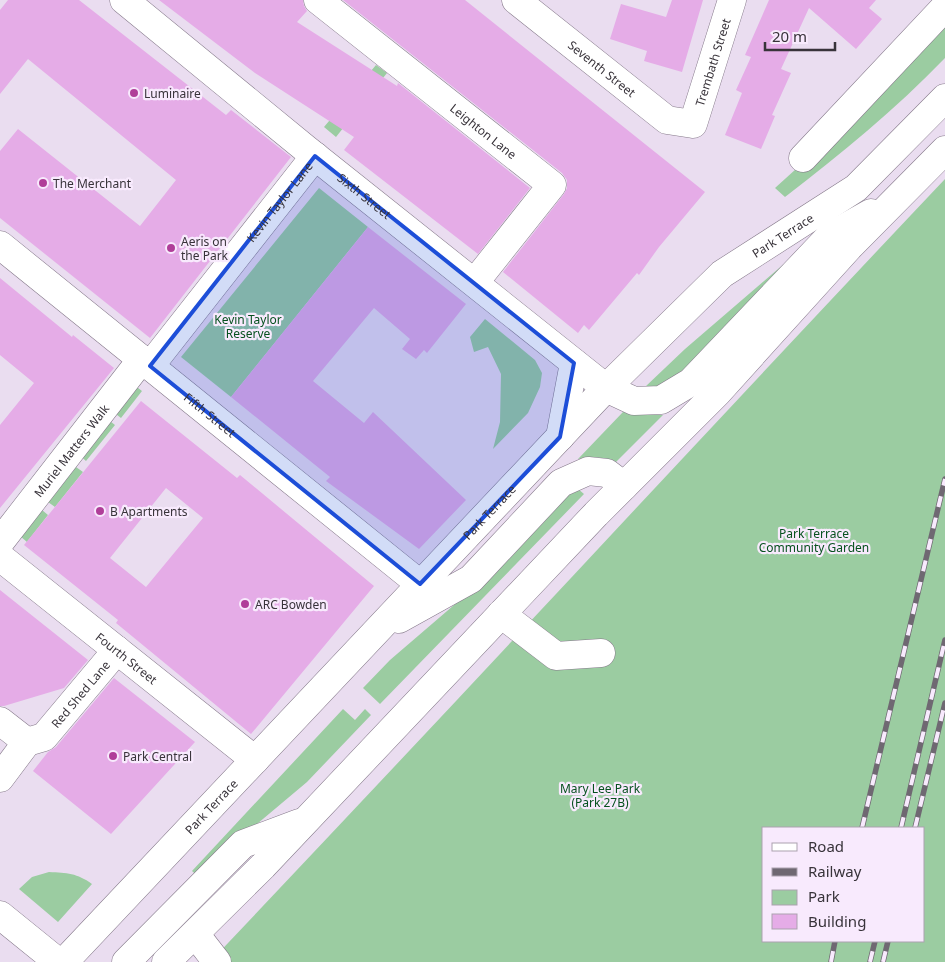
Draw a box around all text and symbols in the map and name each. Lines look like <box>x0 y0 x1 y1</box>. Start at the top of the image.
street label: Trembath Street <box>691 15 734 108</box>
scale bar <box>765 20 835 52</box>
text: 20 m <box>772 26 807 46</box>
street label: Seventh Street <box>565 36 640 101</box>
place label: Luminaire <box>144 85 201 102</box>
marker: Luminaire <box>128 87 140 99</box>
street label: Leighton Lane <box>447 99 520 163</box>
street label: Kevin Taylor Lane <box>242 158 316 245</box>
street label: Sixth Street <box>334 169 396 223</box>
place label: The Merchant <box>53 175 132 192</box>
marker: The Merchant <box>37 177 49 189</box>
street label: Park Terrace <box>748 209 817 261</box>
place label: Aeris on the Park <box>181 233 229 264</box>
marker: Aeris on the Park <box>165 242 177 254</box>
park label: Kevin Taylor Reserve <box>214 311 282 342</box>
street label: Fifth Street <box>181 389 240 441</box>
street label: Muriel Matters Walk <box>30 400 113 500</box>
street label: Park Terrace <box>459 480 519 543</box>
place label: B Apartments <box>110 503 188 520</box>
marker: B Apartments <box>94 505 106 517</box>
park label: Park Terrace Community Garden <box>759 525 869 556</box>
place label: ARC Bowden <box>255 596 327 613</box>
marker: ARC Bowden <box>239 598 251 610</box>
street label: Fourth Street <box>92 628 162 688</box>
street label: Red Shed Lane <box>47 656 114 731</box>
place label: Park Central <box>123 748 192 765</box>
marker: Park Central <box>107 750 119 762</box>
street label: Park Terrace <box>181 775 241 838</box>
park label: Mary Lee Park (Park 27B) <box>560 780 641 811</box>
legend <box>762 827 925 942</box>
text: Road <box>808 836 844 856</box>
text: Railway <box>808 861 862 881</box>
text: Park <box>808 886 840 906</box>
text: Building <box>808 911 866 931</box>

